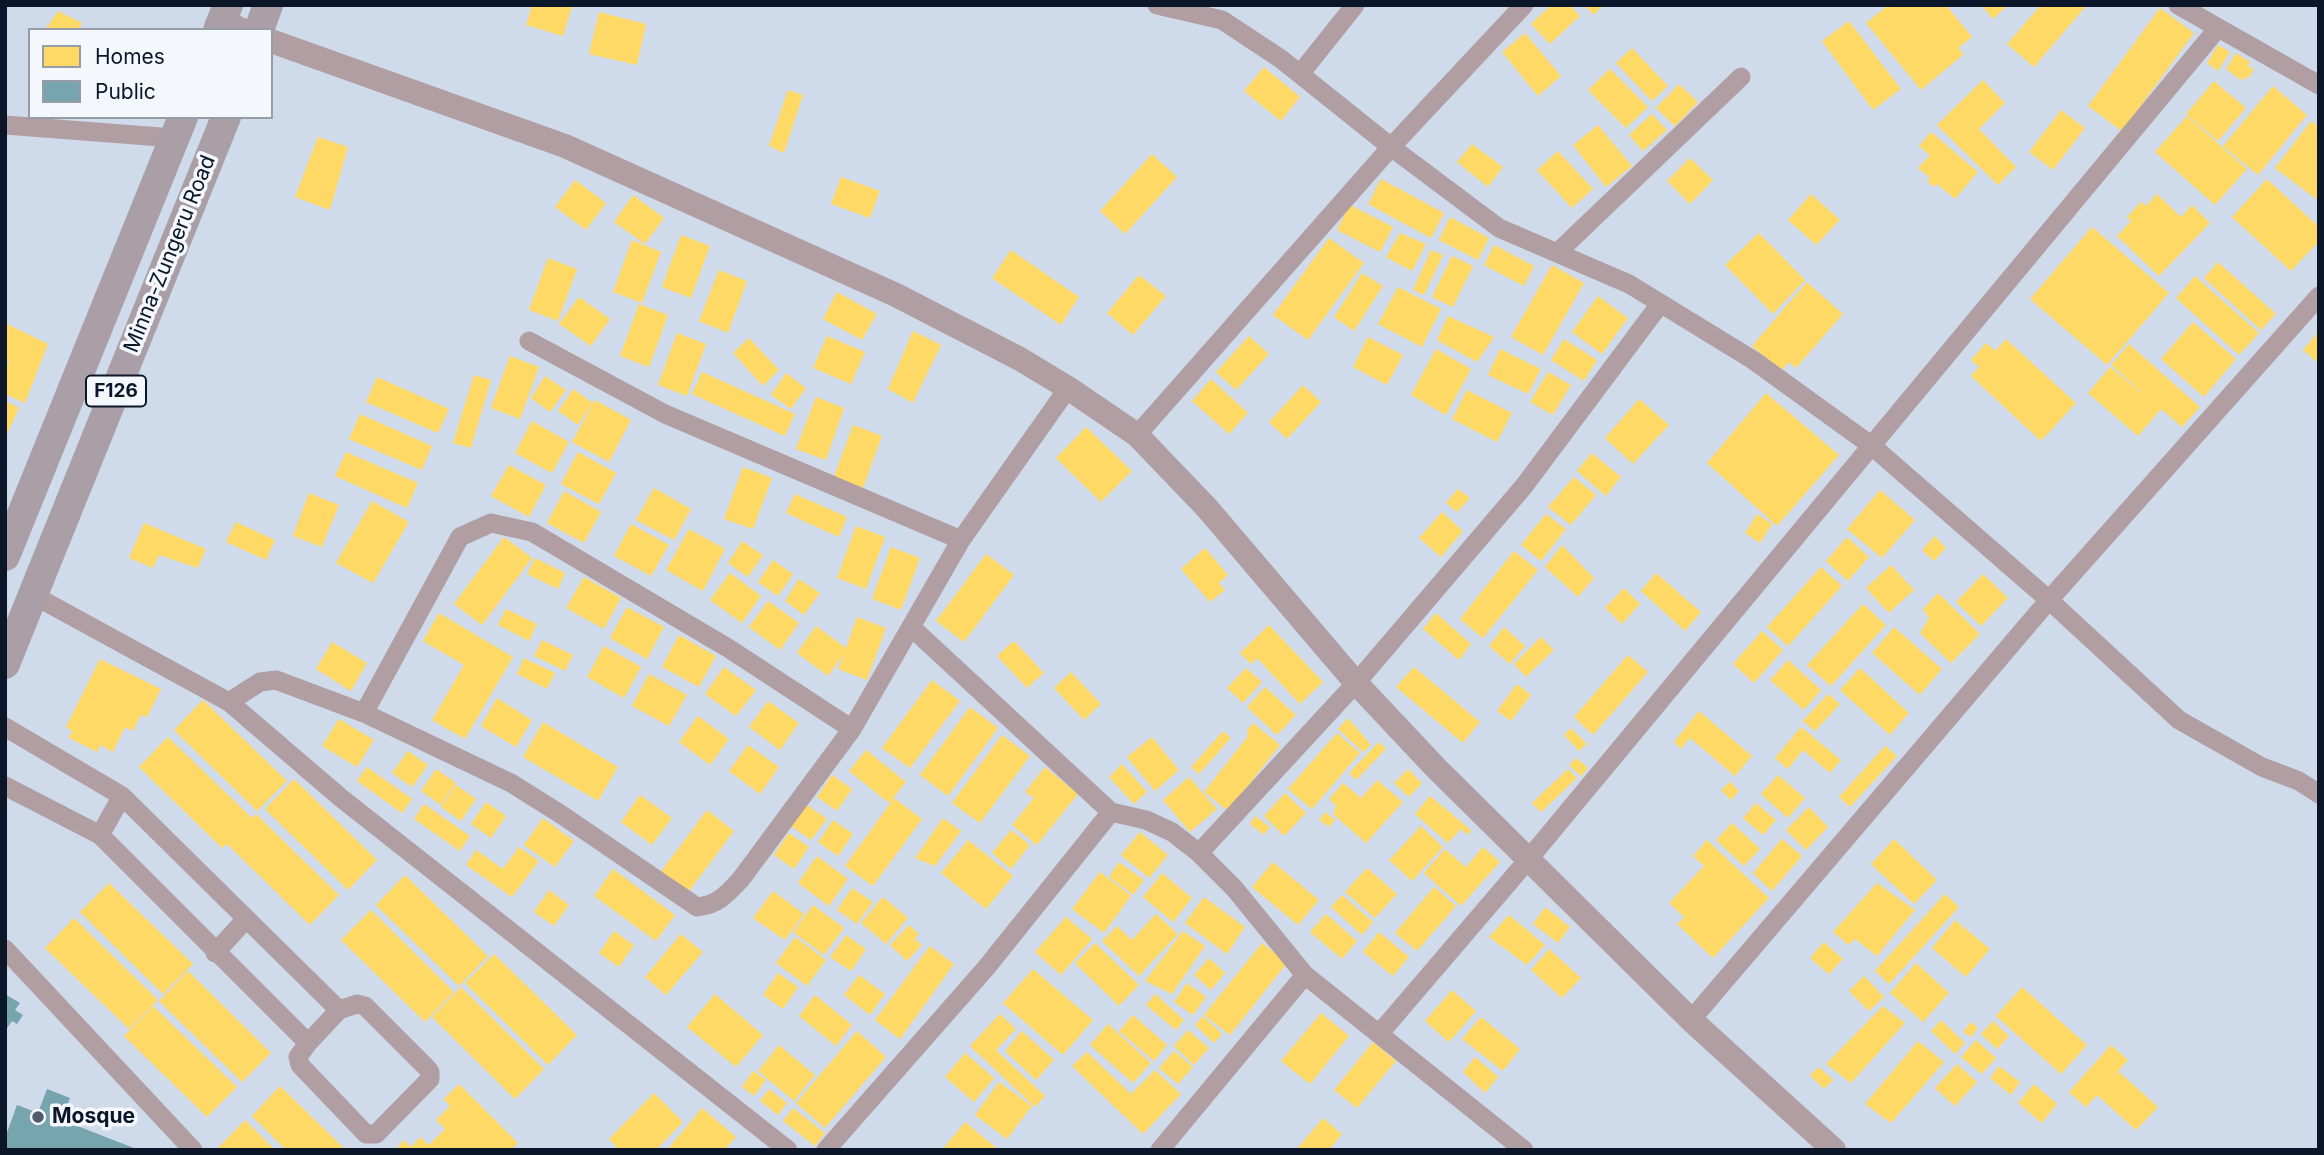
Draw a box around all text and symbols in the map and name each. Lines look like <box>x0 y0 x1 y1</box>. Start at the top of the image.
legend <box>28 28 273 119</box>
text: Homes <box>95 44 165 69</box>
text: Public <box>95 79 156 104</box>
street label: Minna-Zungeru Road <box>119 152 221 356</box>
road number: F126 <box>86 376 146 406</box>
place label: Mosque <box>52 1104 135 1130</box>
marker: Mosque <box>30 1109 46 1125</box>

